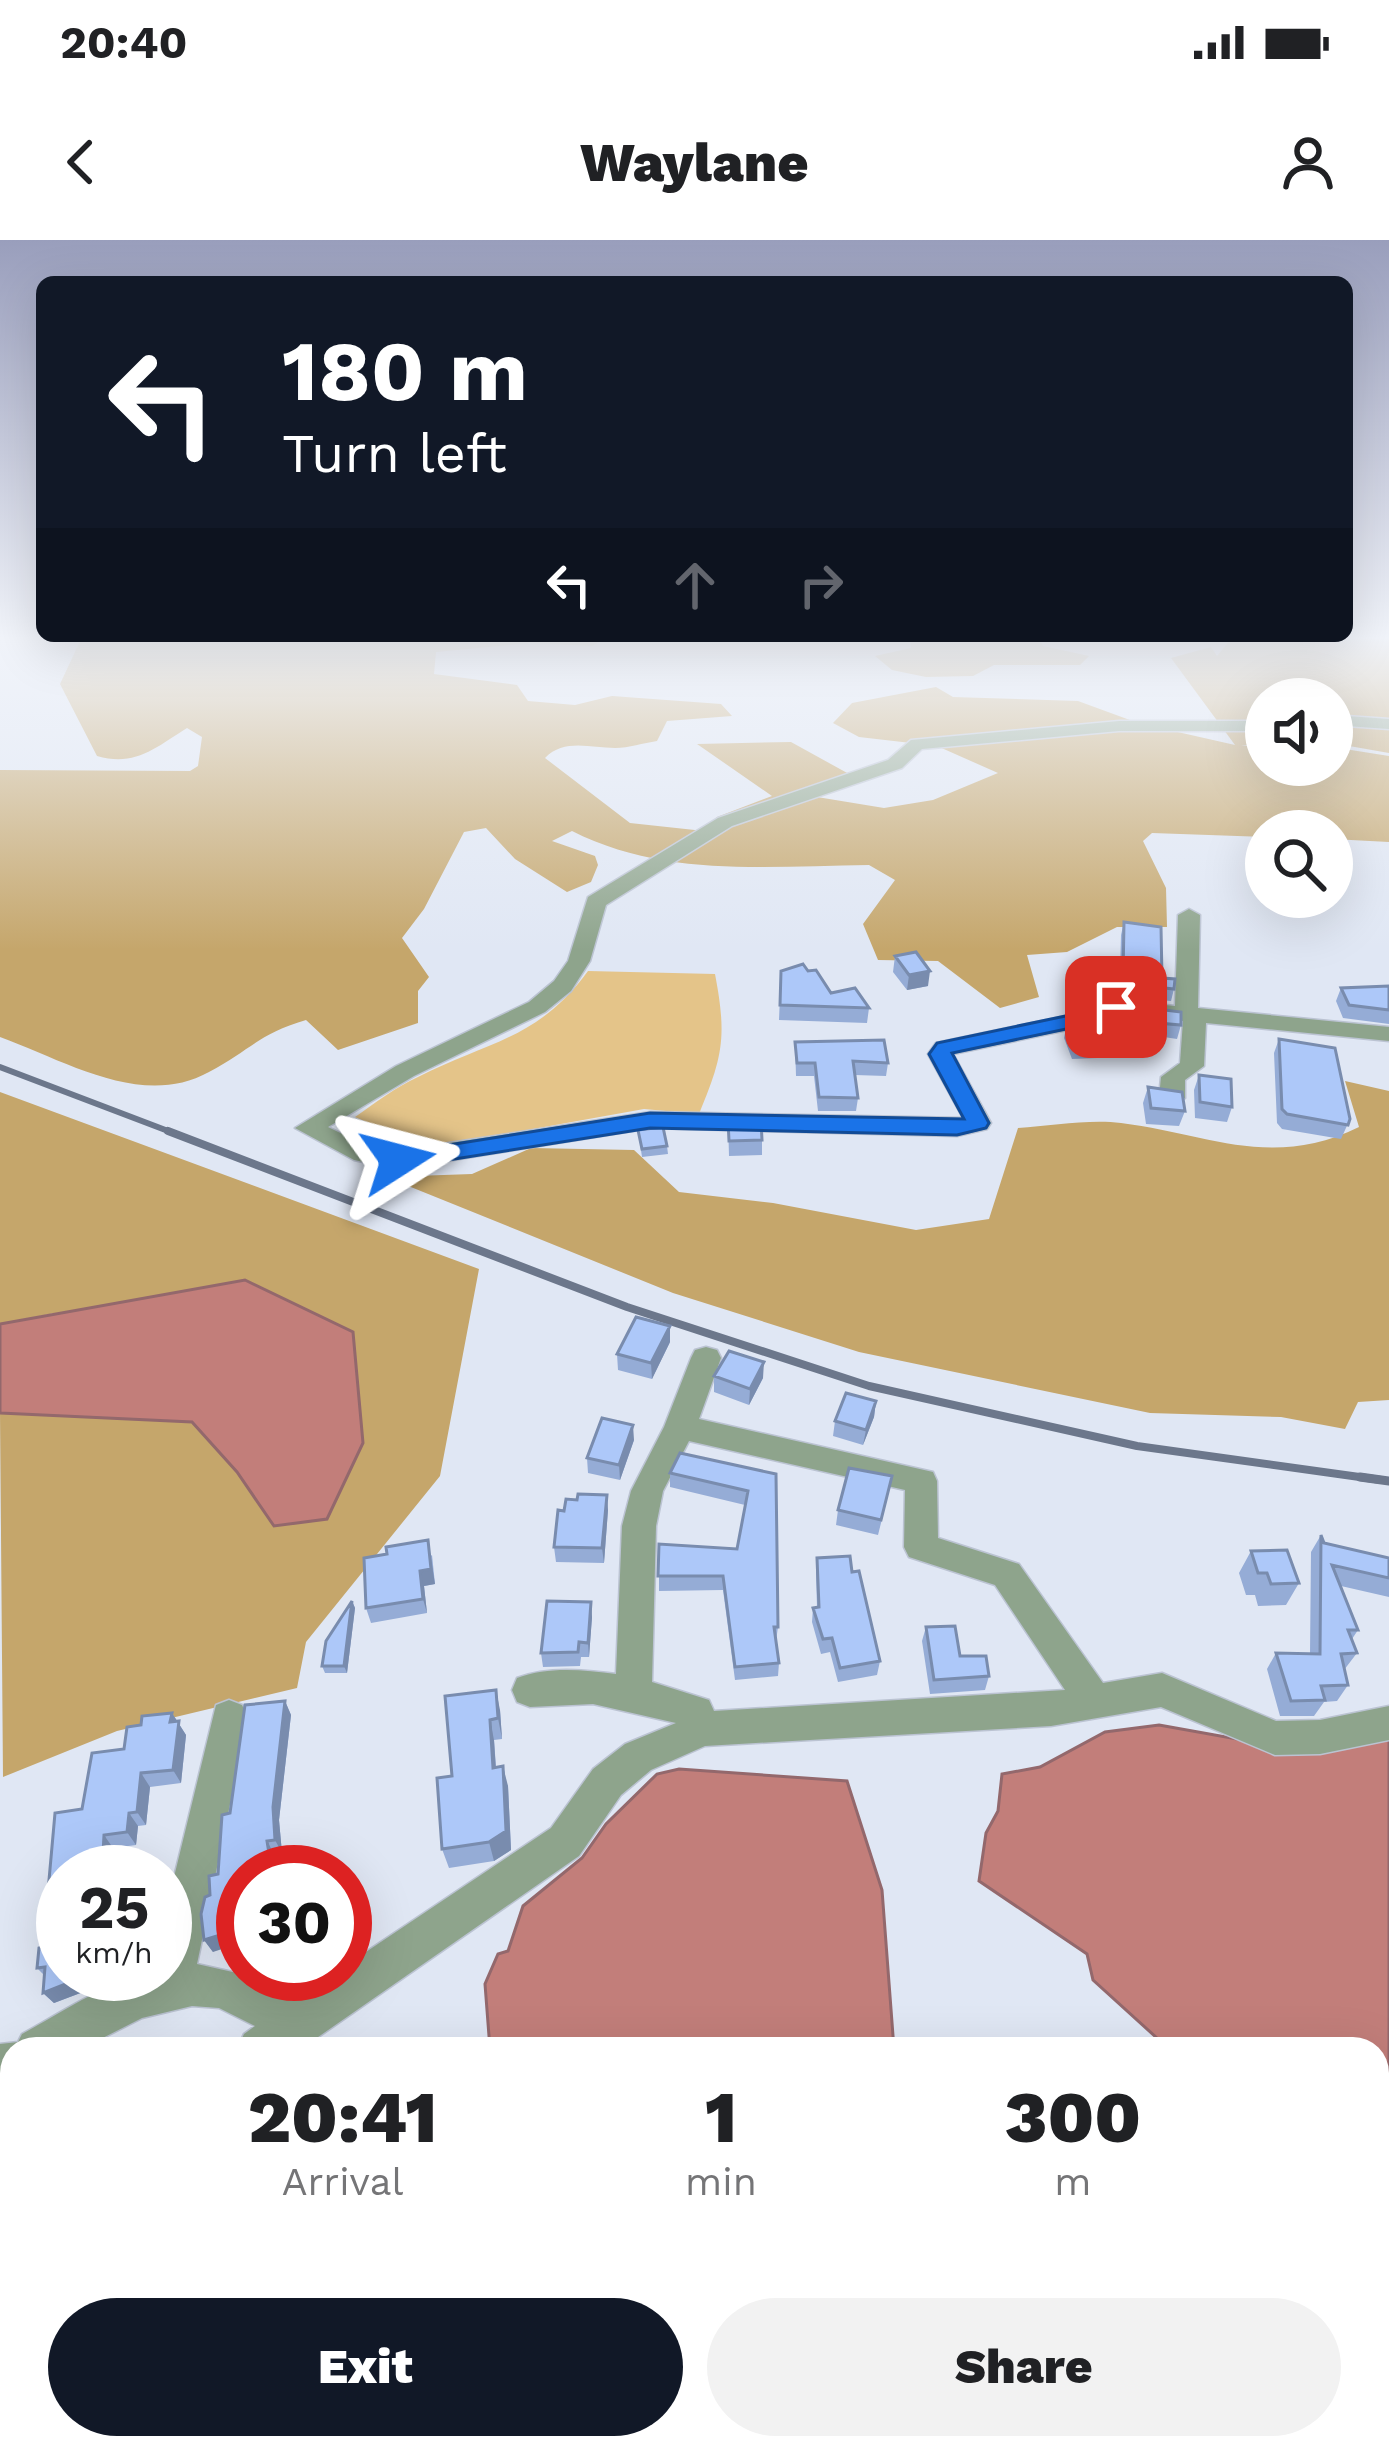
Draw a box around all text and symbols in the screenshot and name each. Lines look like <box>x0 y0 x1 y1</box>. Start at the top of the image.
text: 20:40 <box>60 16 187 69</box>
icon: back <box>48 129 114 195</box>
icon: person <box>1275 129 1341 195</box>
text: Waylane <box>580 131 809 194</box>
text: 180 m <box>282 322 528 420</box>
icon: left <box>84 324 240 480</box>
text: Turn left <box>282 422 507 485</box>
icon: left <box>536 552 602 618</box>
icon: ahead <box>662 552 728 618</box>
icon: right <box>788 552 854 618</box>
map controls <box>1245 678 1353 918</box>
button: sound <box>1245 678 1353 786</box>
button: search <box>1245 810 1353 918</box>
pin <box>1065 956 1167 1058</box>
icon: arrive <box>1083 974 1149 1040</box>
position arrow <box>335 1097 461 1223</box>
speed limit sign: 30 <box>216 1845 372 2001</box>
text: 25 <box>79 1872 149 1943</box>
text: km/h <box>75 1935 153 1970</box>
text: 20:41 <box>248 2075 437 2159</box>
text: 1 <box>705 2075 737 2159</box>
text: 300 <box>1005 2075 1141 2159</box>
text: Arrival <box>282 2159 403 2204</box>
text: min <box>685 2159 757 2204</box>
text: m <box>1054 2159 1091 2204</box>
button: Exit <box>48 2298 683 2436</box>
button: Share <box>707 2298 1341 2436</box>

